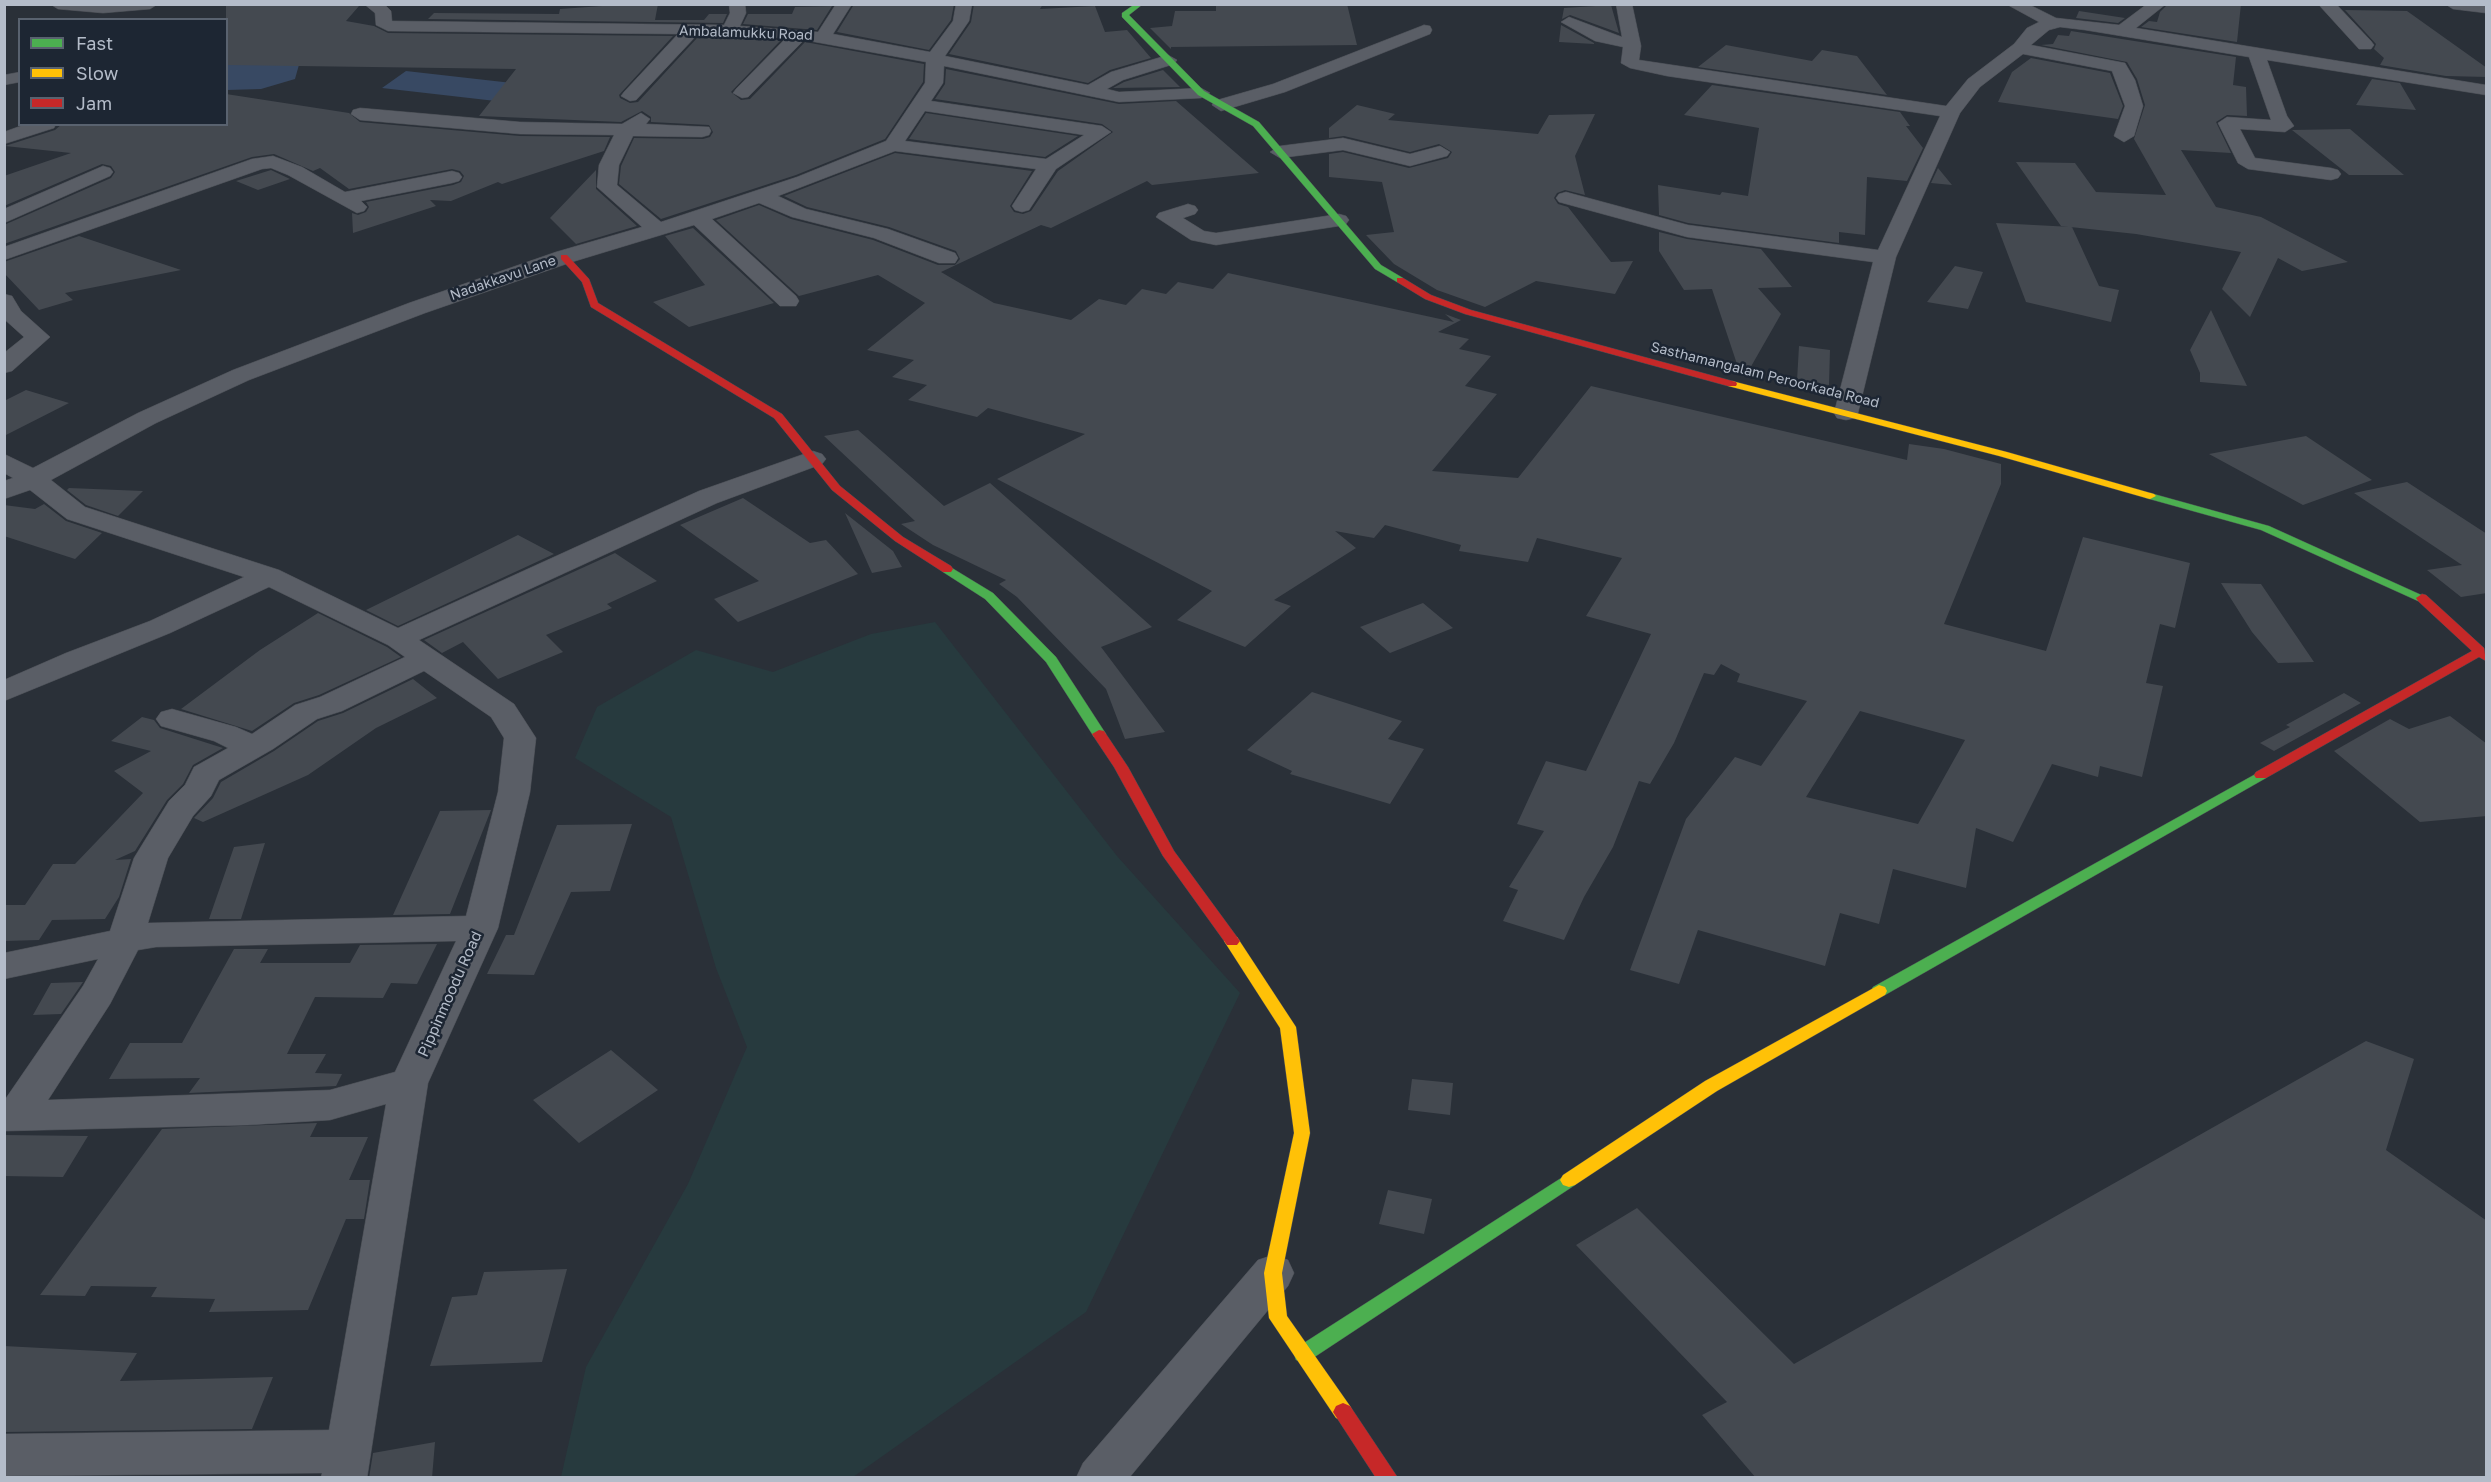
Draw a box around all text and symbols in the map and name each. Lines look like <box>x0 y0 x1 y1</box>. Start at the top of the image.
legend <box>18 18 228 126</box>
street label: Ambalamukku Road <box>679 22 813 44</box>
text: Fast <box>76 32 113 54</box>
text: Slow <box>76 62 118 84</box>
text: Jam <box>76 92 112 114</box>
street label: Nadakkavu Lane <box>448 252 558 304</box>
street label: Sasthamangalam Peroorkada Road <box>1649 338 1881 412</box>
street label: Pippinmoodu Road <box>414 928 486 1060</box>

